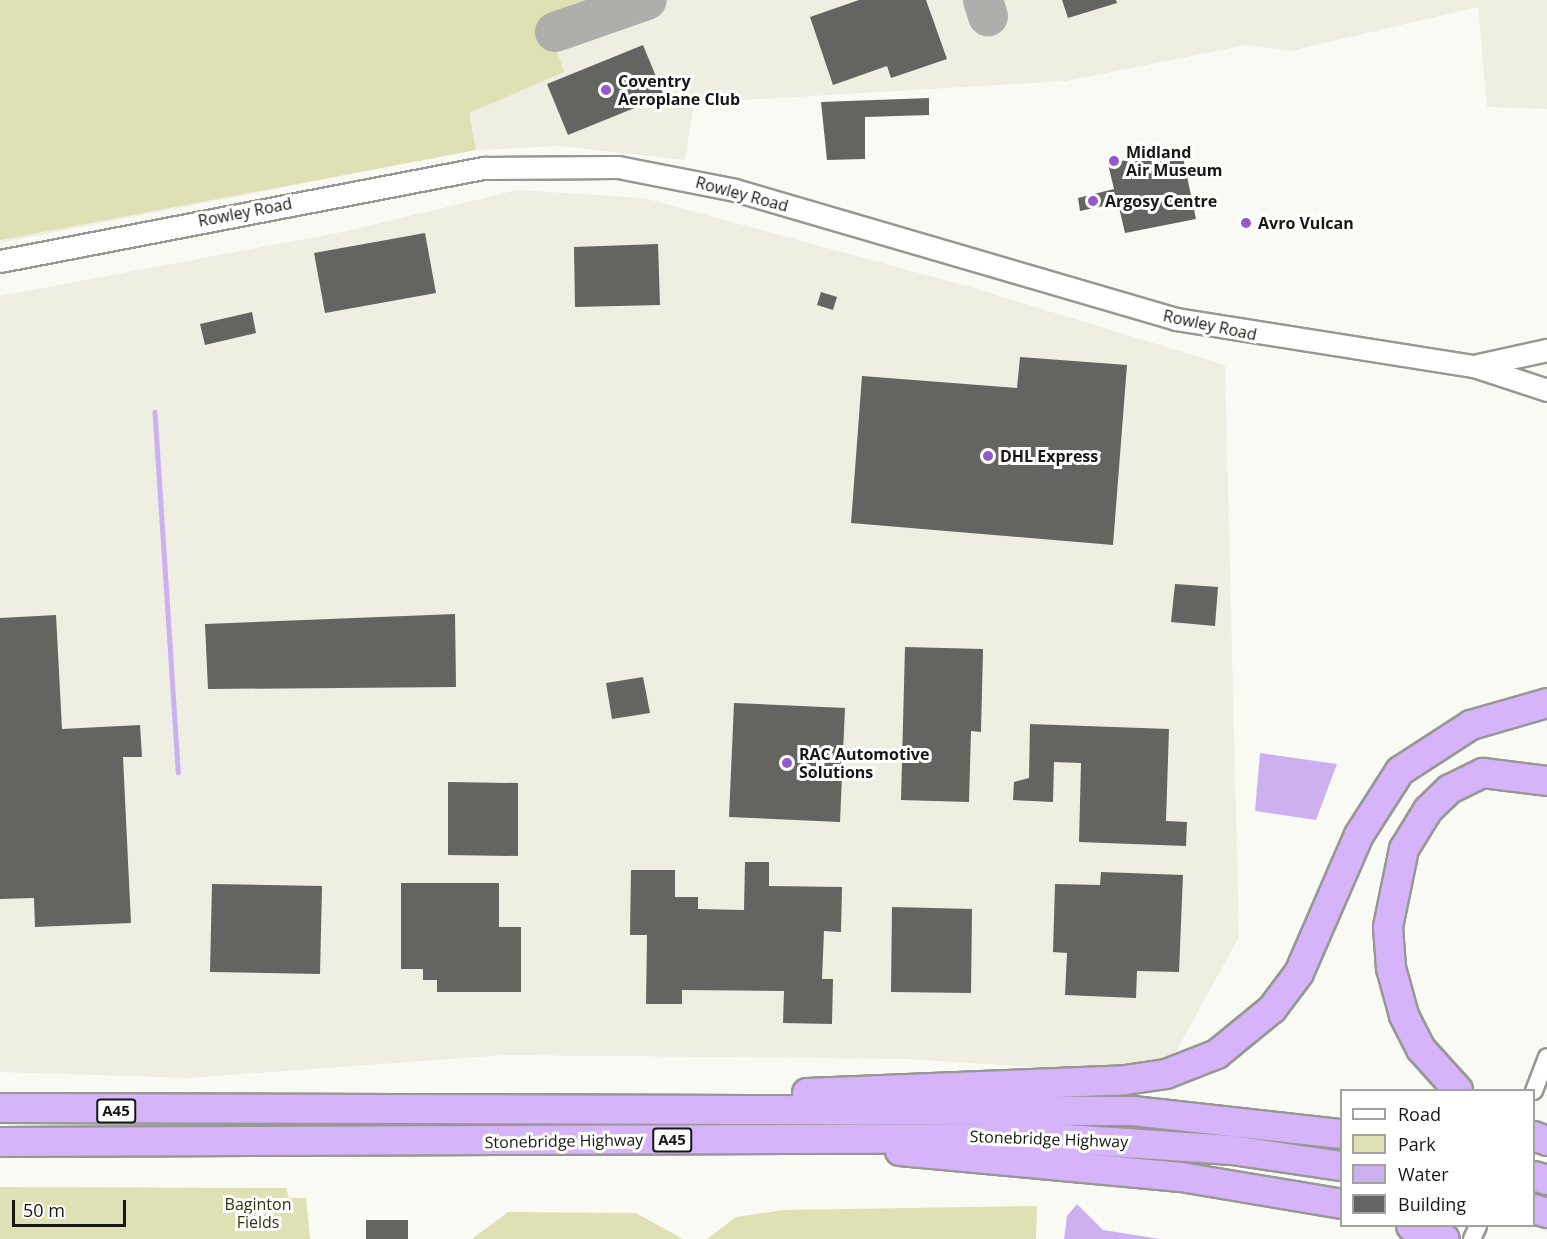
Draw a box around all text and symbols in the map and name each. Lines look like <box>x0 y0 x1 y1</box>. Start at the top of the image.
place label: Coventry Aeroplane Club <box>618 71 740 109</box>
marker: Coventry Aeroplane Club <box>599 83 613 97</box>
place label: Midland Air Museum <box>1126 142 1223 180</box>
marker: Midland Air Museum <box>1107 154 1121 168</box>
street label: Rowley Road <box>694 172 790 216</box>
place label: Argosy Centre <box>1105 191 1217 211</box>
street label: Rowley Road <box>196 193 294 231</box>
marker: Argosy Centre <box>1086 194 1100 208</box>
place label: Avro Vulcan <box>1258 213 1354 233</box>
marker: Avro Vulcan <box>1239 216 1253 230</box>
street label: Rowley Road <box>1161 306 1259 344</box>
place label: DHL Express <box>1000 446 1098 466</box>
marker: DHL Express <box>981 449 995 463</box>
place label: RAC Automotive Solutions <box>799 744 929 782</box>
marker: RAC Automotive Solutions <box>780 756 794 770</box>
legend <box>1340 1089 1535 1227</box>
road number: A45 <box>95 1099 137 1123</box>
text: Road <box>1398 1102 1441 1126</box>
street label: Stonebridge Highway <box>969 1127 1129 1151</box>
road number: A45 <box>651 1128 693 1152</box>
street label: Stonebridge Highway <box>485 1130 643 1152</box>
text: Park <box>1398 1132 1436 1156</box>
text: Water <box>1398 1162 1449 1186</box>
scale bar <box>15 1188 129 1226</box>
text: Building <box>1398 1192 1466 1216</box>
park label: Baginton Fields <box>225 1194 291 1232</box>
text: 50 m <box>23 1198 65 1222</box>

